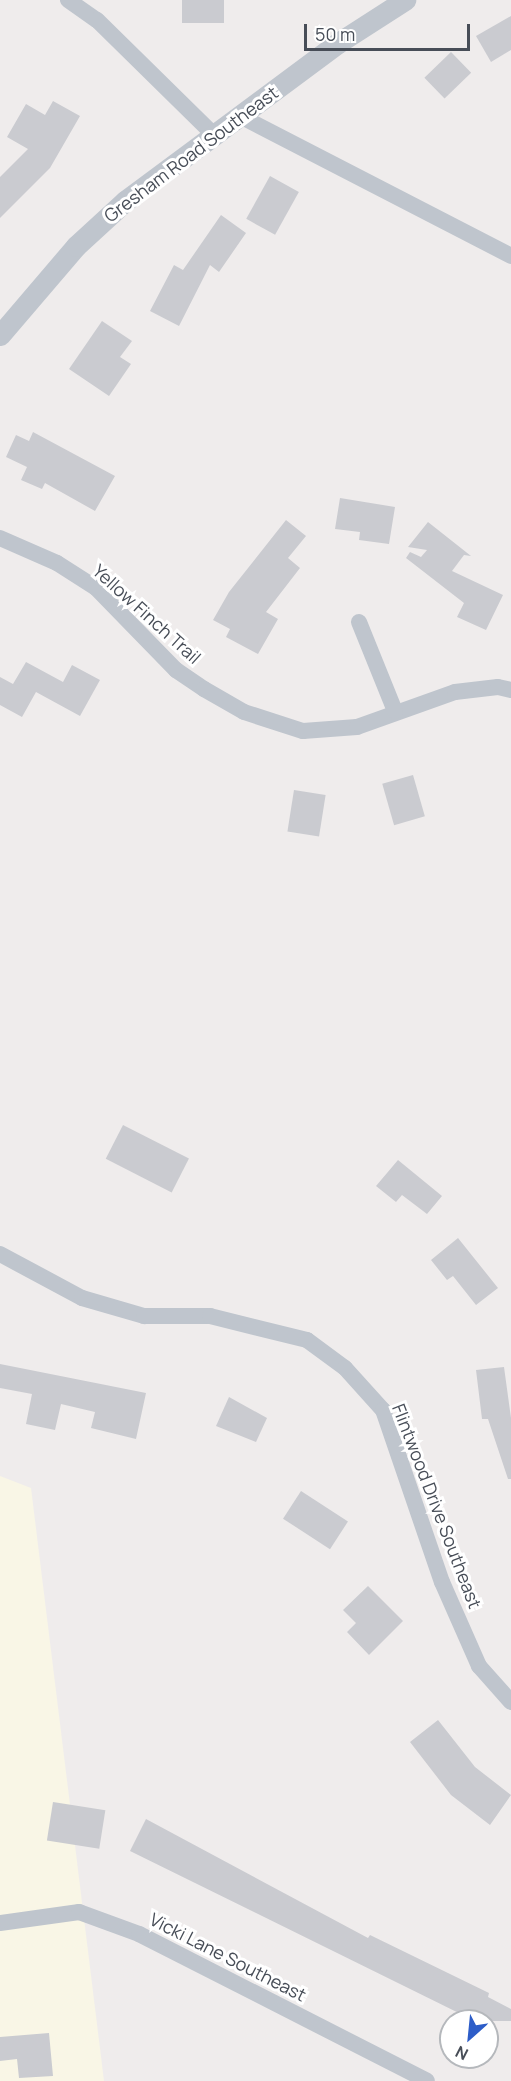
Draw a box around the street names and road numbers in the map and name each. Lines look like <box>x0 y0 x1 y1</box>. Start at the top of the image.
street label: Gresham Road Southeast <box>100 82 282 226</box>
street label: Yellow Finch Trail <box>89 560 205 668</box>
street label: Flintwood Drive Southeast <box>388 1401 486 1611</box>
street label: Vicki Lane Southeast <box>146 1908 310 2006</box>

